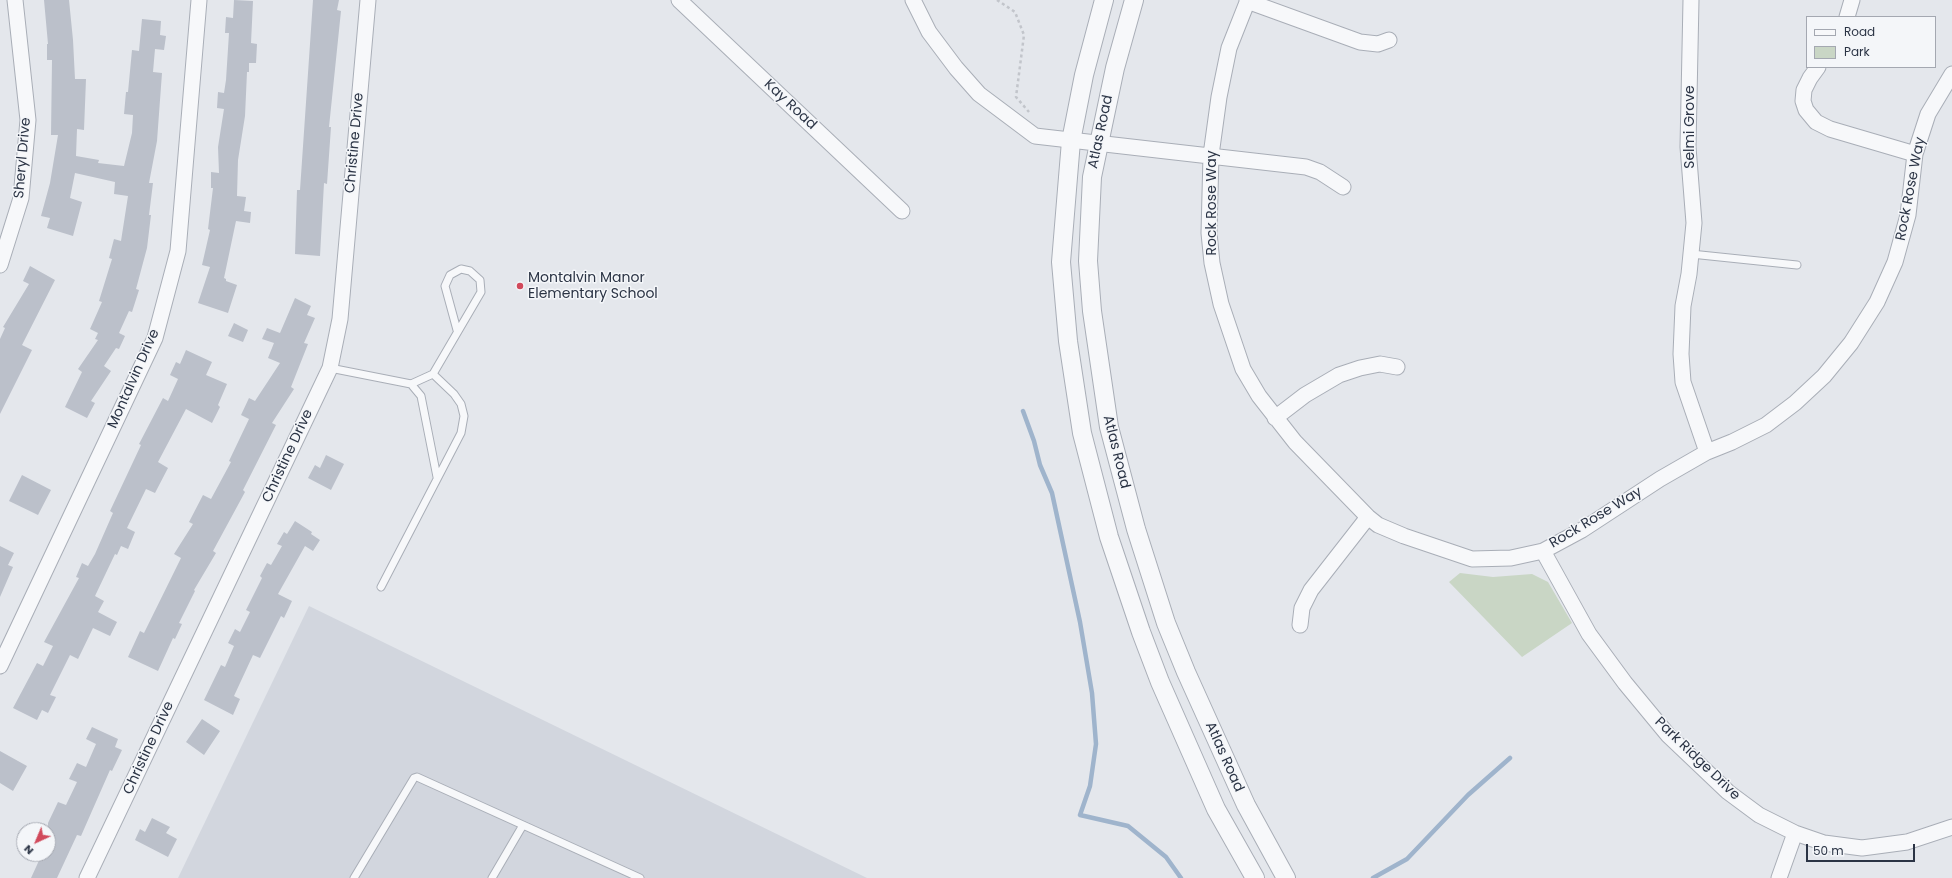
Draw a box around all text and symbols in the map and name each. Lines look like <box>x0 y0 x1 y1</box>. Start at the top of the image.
legend <box>1806 16 1936 68</box>
text: Road <box>1844 23 1875 40</box>
text: Park <box>1844 43 1870 60</box>
street label: Kay Road <box>760 76 820 134</box>
street label: Selmi Grove <box>1682 85 1698 169</box>
street label: Christine Drive <box>342 92 368 194</box>
street label: Atlas Road <box>1085 94 1117 170</box>
street label: Sheryl Drive <box>11 117 35 199</box>
street label: Rock Rose Way <box>1893 136 1929 242</box>
street label: Rock Rose Way <box>1204 150 1220 256</box>
place label: Montalvin Manor Elementary School <box>528 270 658 302</box>
marker: Montalvin Manor Elementary School <box>515 281 525 291</box>
street label: Montalvin Drive <box>105 327 163 431</box>
street label: Christine Drive <box>259 407 317 505</box>
street label: Atlas Road <box>1099 414 1133 490</box>
street label: Rock Rose Way <box>1547 484 1645 552</box>
street label: Christine Drive <box>120 699 178 797</box>
street label: Park Ridge Drive <box>1651 714 1743 804</box>
street label: Atlas Road <box>1201 719 1247 795</box>
north arrow <box>16 822 56 862</box>
scale bar <box>1808 836 1917 862</box>
text: N <box>20 841 37 859</box>
text: 50 m <box>1813 842 1844 859</box>

